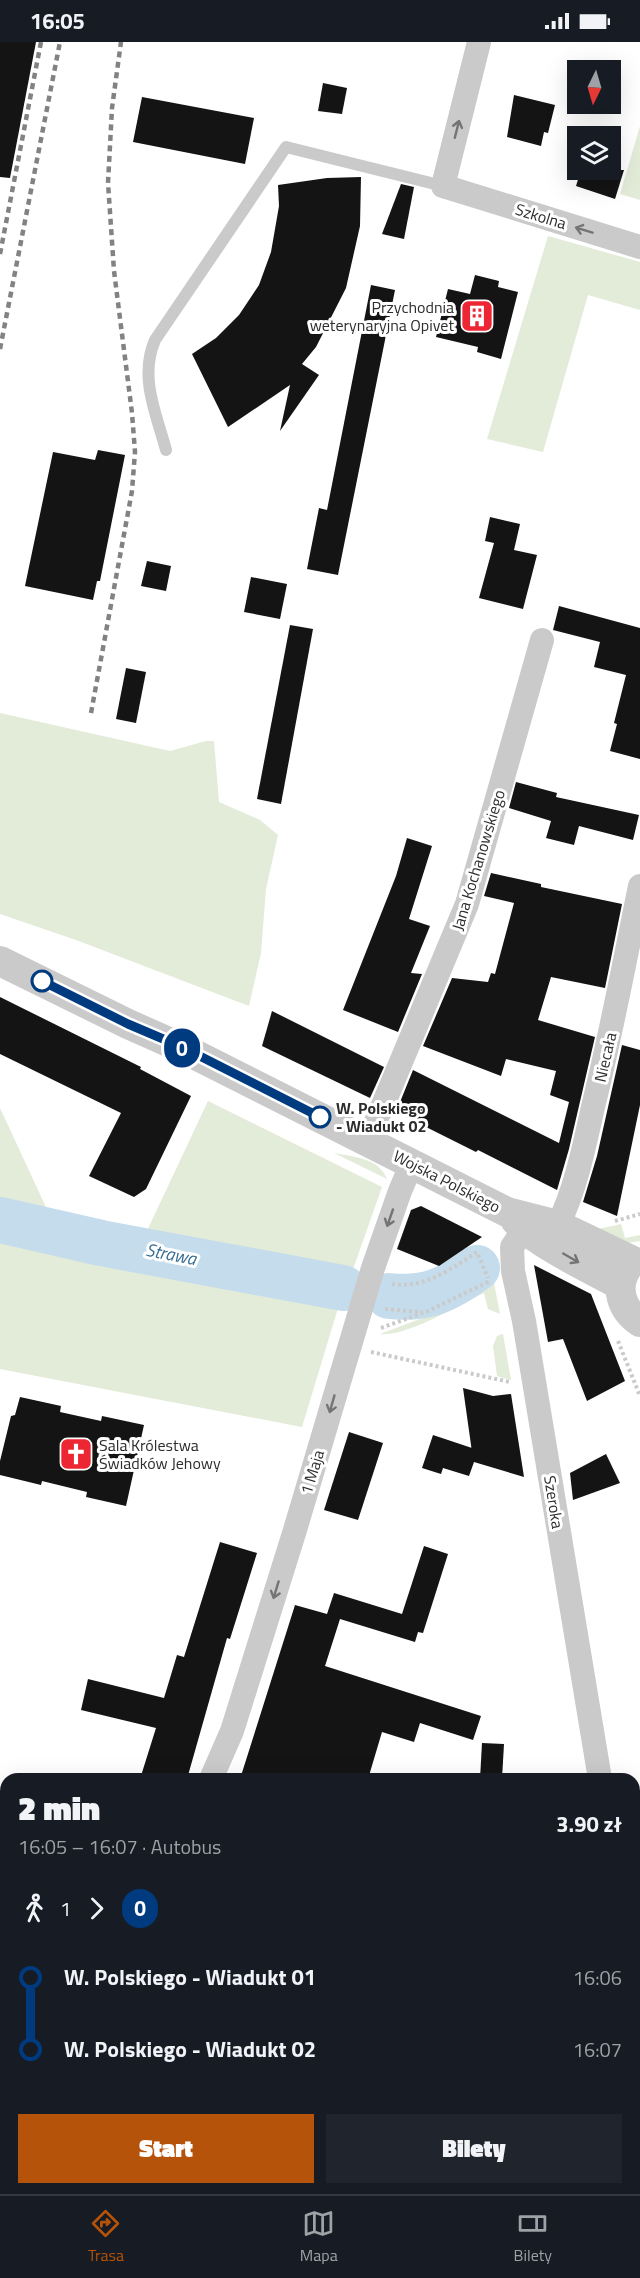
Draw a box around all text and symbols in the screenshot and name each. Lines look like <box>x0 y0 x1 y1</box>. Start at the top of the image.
text: 16:05 <box>30 4 85 38</box>
north arrow <box>567 60 621 114</box>
map controls <box>567 60 621 180</box>
one-way arrow <box>452 120 464 139</box>
button: layers <box>567 126 621 180</box>
street label: Szkolna <box>513 197 569 235</box>
one-way arrow <box>575 224 594 235</box>
place label: Przychodnia weterynaryjna Opivet <box>310 295 454 337</box>
building icon: Przychodnia weterynaryjna Opivet <box>459 298 495 334</box>
street label: Jana Kochanowskiego <box>445 787 511 933</box>
unlabelled marker <box>31 970 53 992</box>
line badge: 0 <box>162 1028 201 1068</box>
street label: Niecała <box>588 1030 622 1084</box>
text: 0 <box>176 1032 188 1064</box>
place label: W. Polskiego - Wiadukt 02 <box>336 1096 426 1138</box>
marker: W. Polskiego - Wiadukt 02 <box>309 1106 331 1128</box>
street label: Wojska Polskiego <box>389 1144 505 1218</box>
one-way arrow <box>384 1208 395 1226</box>
water label: Strawa <box>143 1236 200 1272</box>
one-way arrow <box>562 1252 579 1264</box>
one-way arrow <box>326 1394 337 1413</box>
place label: Sala Królestwa Świadków Jehowy <box>99 1433 221 1475</box>
church icon: Sala Królestwa Świadków Jehowy <box>58 1436 94 1472</box>
street label: 1 Maja <box>294 1447 330 1497</box>
street label: Szeroka <box>538 1474 570 1530</box>
one-way arrow <box>270 1580 281 1599</box>
text: 2 min <box>18 1783 100 1833</box>
text: 3.90 zł <box>556 1807 622 1841</box>
text: 16:05 – 16:07 · Autobus <box>18 1831 221 1862</box>
icon: walk <box>18 1892 51 1925</box>
icon: forward <box>80 1892 113 1925</box>
text: 0 <box>134 1892 146 1924</box>
text: 1 <box>60 1893 71 1924</box>
text: W. Polskiego - Wiadukt 01 <box>64 1960 316 1994</box>
text: 16:06 <box>573 1962 622 1993</box>
text: W. Polskiego - Wiadukt 02 <box>64 2032 316 2066</box>
text: 16:07 <box>573 2034 622 2065</box>
button: Start <box>18 2114 314 2183</box>
button: Bilety <box>326 2114 622 2183</box>
tab: Trasa <box>88 2207 124 2267</box>
tab: Mapa <box>300 2207 338 2267</box>
tab: Bilety <box>514 2207 552 2267</box>

